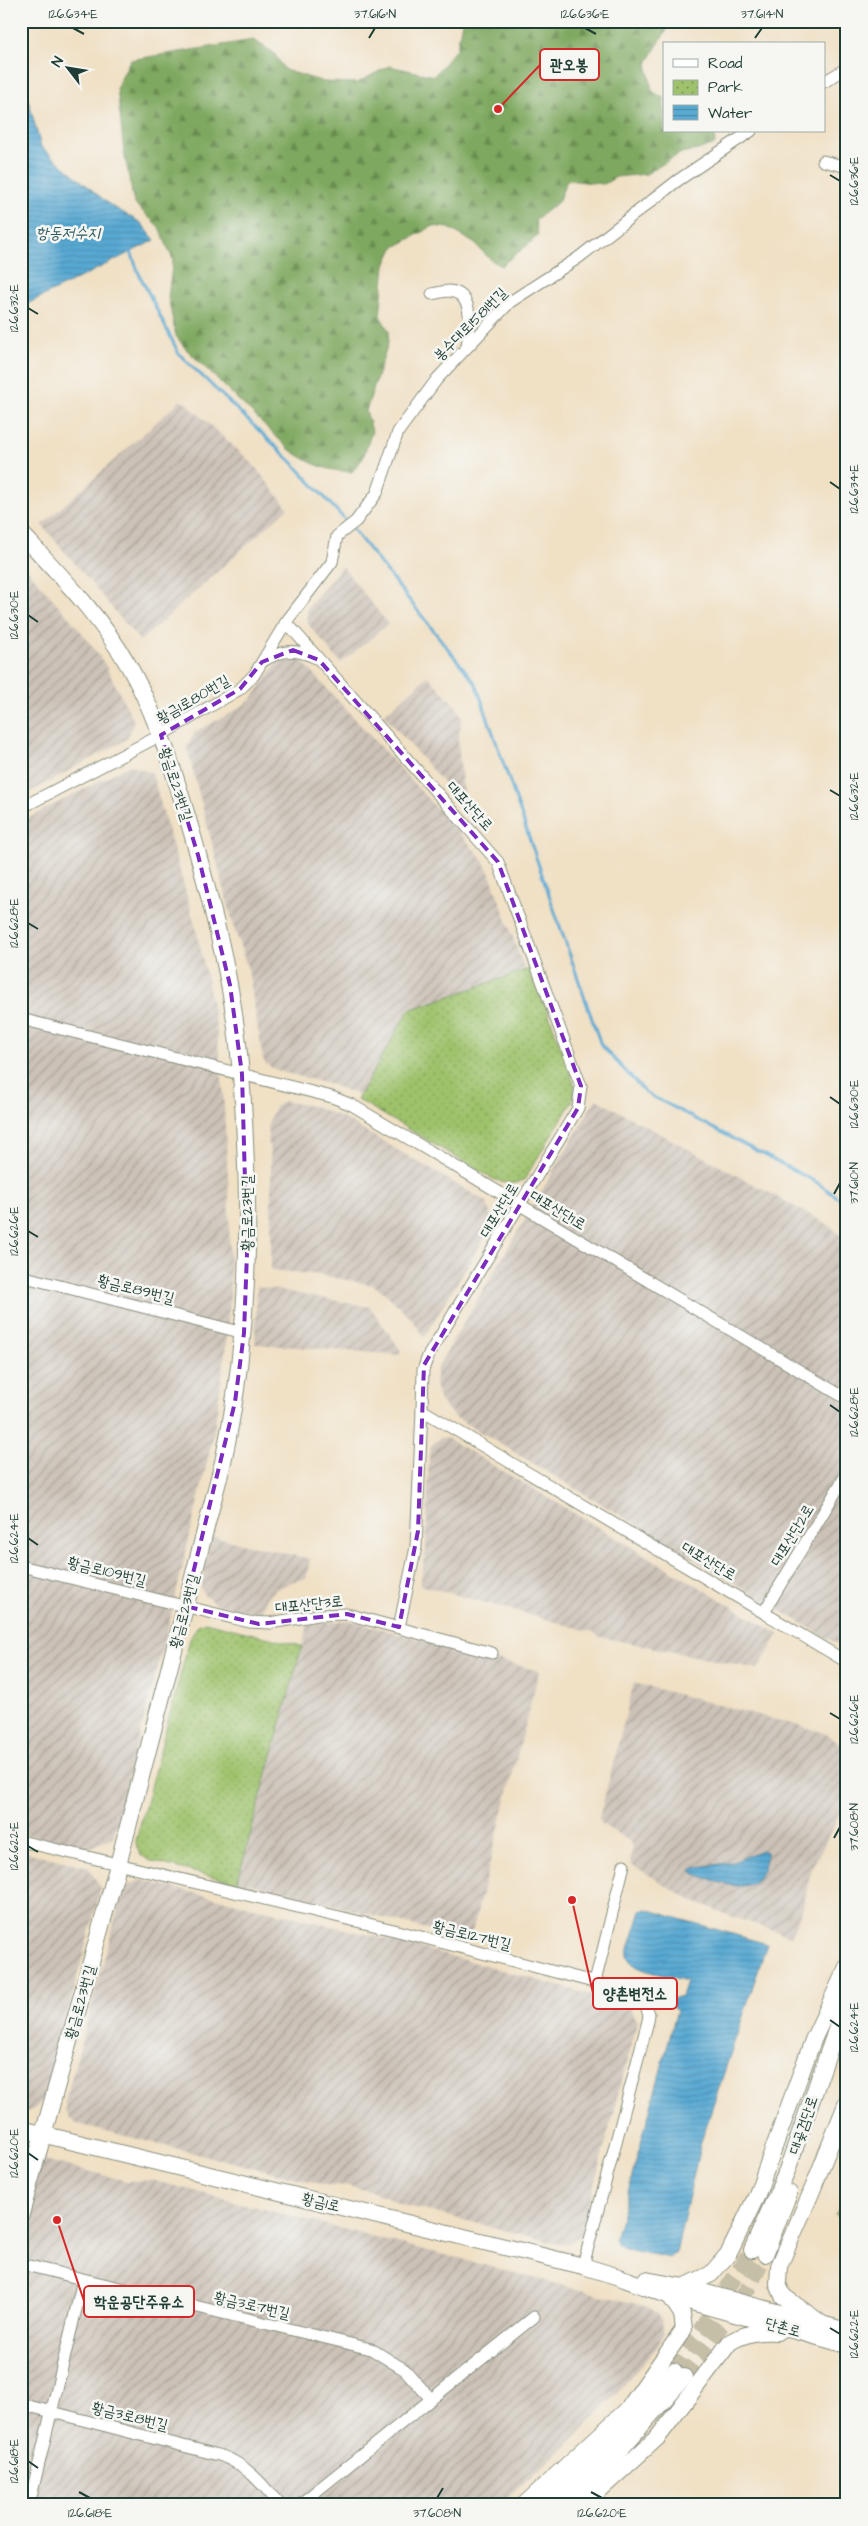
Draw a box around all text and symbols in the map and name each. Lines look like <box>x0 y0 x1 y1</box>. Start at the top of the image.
text: 126.634°E <box>48 6 98 23</box>
text: 37.616°N <box>354 6 396 23</box>
text: 126.636°E <box>561 6 609 23</box>
text: 37.614°N <box>741 6 784 23</box>
north arrow <box>42 42 92 92</box>
legend <box>663 42 826 132</box>
callout: 관오봉 <box>540 49 599 80</box>
text: N <box>47 53 69 71</box>
text: Road <box>708 53 743 74</box>
text: 관오봉 <box>550 54 588 76</box>
text: Park <box>708 77 743 98</box>
text: Water <box>708 103 752 124</box>
text: 126.636°E <box>846 157 863 205</box>
water label: 항동저수지 <box>36 222 102 244</box>
street label: 봉수대로1581번길 <box>429 283 512 366</box>
text: 126.632°E <box>6 284 23 332</box>
text: 126.634°E <box>846 464 863 514</box>
text: 126.630°E <box>6 591 23 639</box>
street label: 황금1로80번길 <box>153 670 234 729</box>
street label: 황금로23번길 <box>154 744 197 824</box>
text: 126.632°E <box>846 772 863 820</box>
street label: 대포산단로 <box>442 777 498 836</box>
text: 126.628°E <box>6 898 23 948</box>
text: 126.630°E <box>846 1080 863 1128</box>
text: 37.610°N <box>846 1162 863 1204</box>
street label: 황금로23번길 <box>237 1175 258 1251</box>
street label: 대포산단로 <box>475 1179 524 1242</box>
street label: 대포산단1로 <box>526 1185 590 1235</box>
text: 126.626°E <box>6 1206 23 1256</box>
street label: 황금로89번길 <box>95 1270 177 1309</box>
text: 126.628°E <box>846 1387 863 1437</box>
street label: 대포산단2로 <box>766 1500 819 1570</box>
text: 126.624°E <box>6 1513 23 1563</box>
street label: 대포산단로 <box>677 1537 740 1586</box>
street label: 황금로109번길 <box>65 1552 148 1591</box>
street label: 황금로23번길 <box>164 1571 205 1651</box>
street label: 대포산단3로 <box>274 1591 344 1618</box>
text: 126.626°E <box>846 1694 863 1744</box>
text: 37.608°N <box>846 1802 863 1851</box>
text: 126.622°E <box>6 1822 23 1870</box>
street label: 황금로127번길 <box>430 1916 513 1955</box>
street label: 황금로23번길 <box>60 1962 101 2042</box>
callout: 양촌변전소 <box>593 1978 677 2009</box>
text: 양촌변전소 <box>603 1983 667 2005</box>
text: 126.624°E <box>846 2002 863 2052</box>
street label: 대곶검단로 <box>784 2093 823 2157</box>
text: 126.620°E <box>6 2128 23 2178</box>
street label: 황금1로 <box>300 2188 342 2217</box>
callout: 학운공단주유소 <box>84 2286 194 2317</box>
street label: 황금3로7번길 <box>212 2287 292 2324</box>
text: 학운공단주유소 <box>93 2291 184 2313</box>
text: 126.622°E <box>846 2310 863 2358</box>
street label: 단촌로 <box>763 2313 803 2342</box>
street label: 황금3로8번길 <box>90 2397 170 2436</box>
text: 126.618°E <box>6 2439 23 2483</box>
text: 126.618°E <box>68 2505 112 2522</box>
text: 37.608°N <box>413 2505 462 2522</box>
text: 126.620°E <box>577 2505 627 2522</box>

